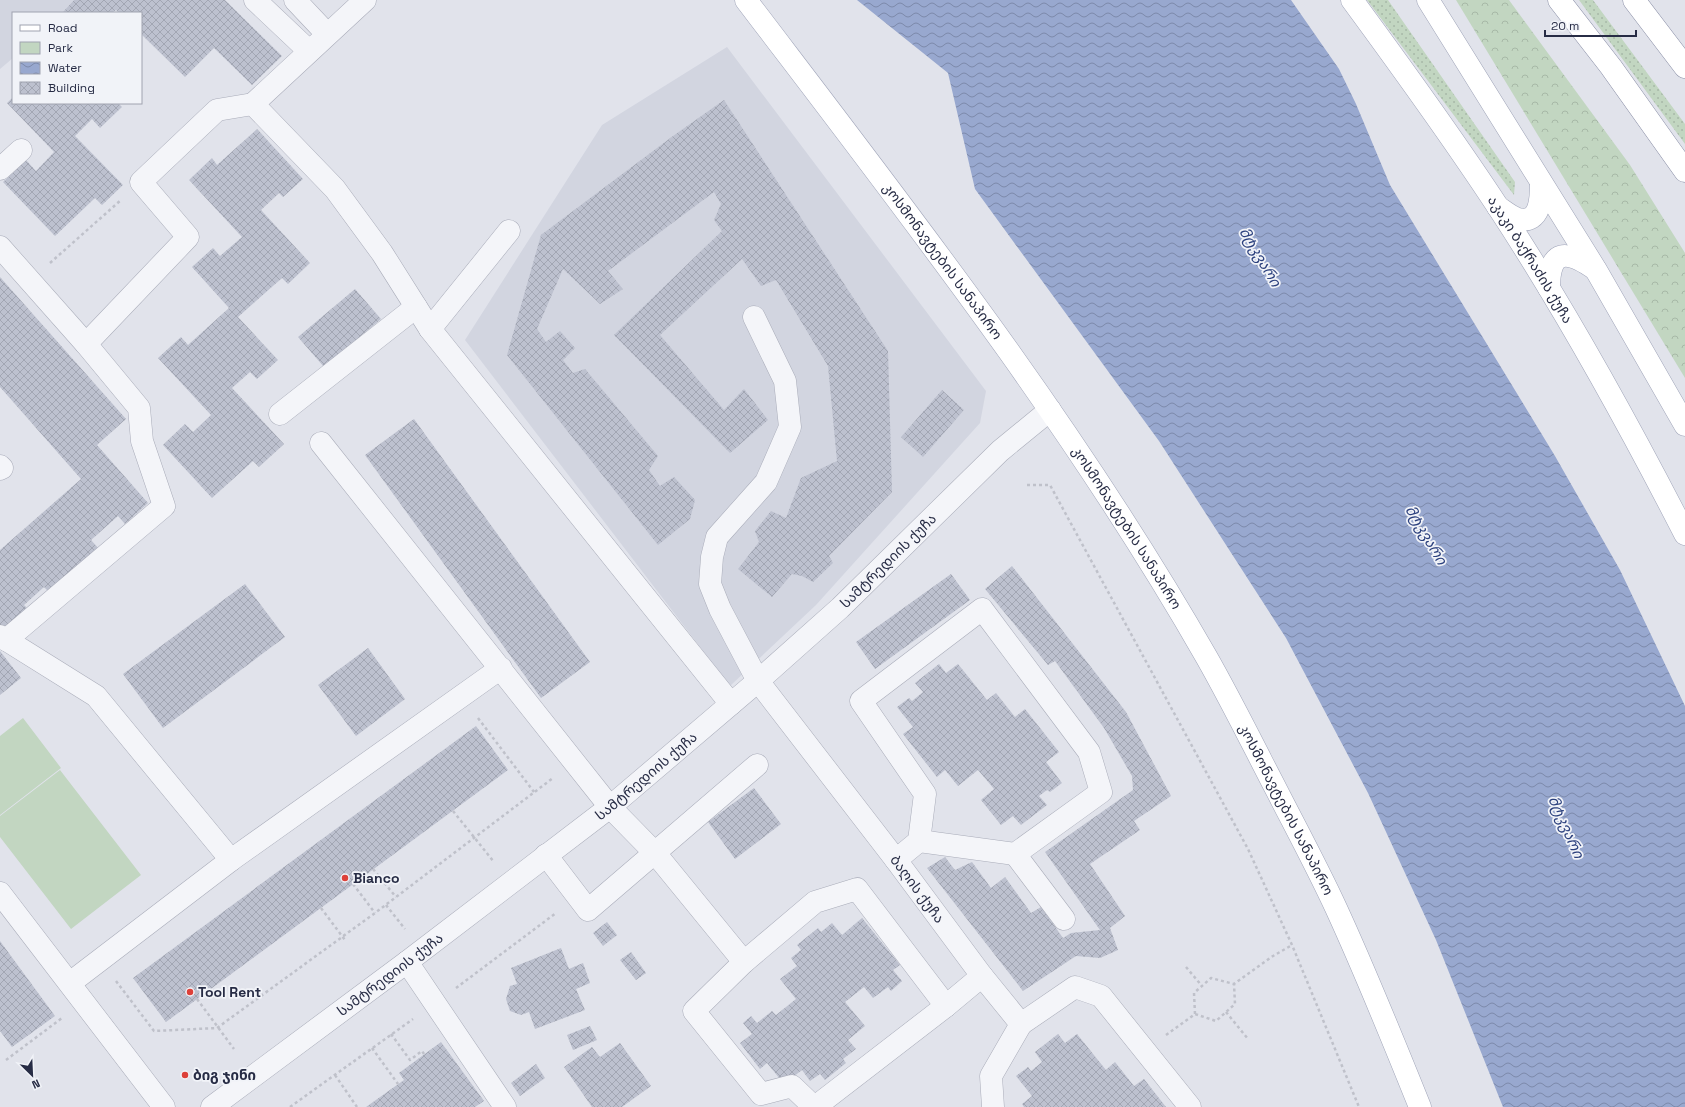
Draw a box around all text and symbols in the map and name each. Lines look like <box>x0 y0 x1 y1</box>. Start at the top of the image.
legend <box>12 12 142 104</box>
scale bar <box>1545 12 1636 38</box>
text: 20 m <box>1551 18 1579 34</box>
text: Road <box>48 20 77 36</box>
text: Park <box>48 40 73 56</box>
text: Water <box>48 60 82 76</box>
text: Building <box>48 80 95 96</box>
street label: კოსმონავტების სანაპირო <box>879 179 1006 343</box>
street label: აკაკი ბაქრაძის ქუჩა <box>1484 192 1577 327</box>
water label: მტკვარი <box>1235 223 1286 291</box>
street label: კოსმონავტების სანაპირო <box>1068 443 1185 613</box>
water label: მტკვარი <box>1401 501 1452 569</box>
street label: სამტრედიის ქუჩა <box>836 510 940 612</box>
street label: კოსმონავტების სანაპირო <box>1235 721 1338 898</box>
street label: სამტრედიის ქუჩა <box>592 728 701 824</box>
water label: მტკვარი <box>1544 793 1589 862</box>
street label: ბაღის ქუჩა <box>886 851 949 926</box>
place label: Bianco <box>353 869 400 887</box>
marker: Bianco <box>340 873 350 883</box>
street label: სამტრედიის ქუჩა <box>333 929 447 1020</box>
place label: Tool Rent <box>198 983 261 1001</box>
marker: Tool Rent <box>185 987 195 997</box>
north arrow <box>12 1055 52 1095</box>
place label: ბიგ ჯინი <box>193 1066 256 1084</box>
marker: ბიგ ჯინი <box>180 1070 190 1080</box>
text: N <box>30 1076 42 1092</box>

